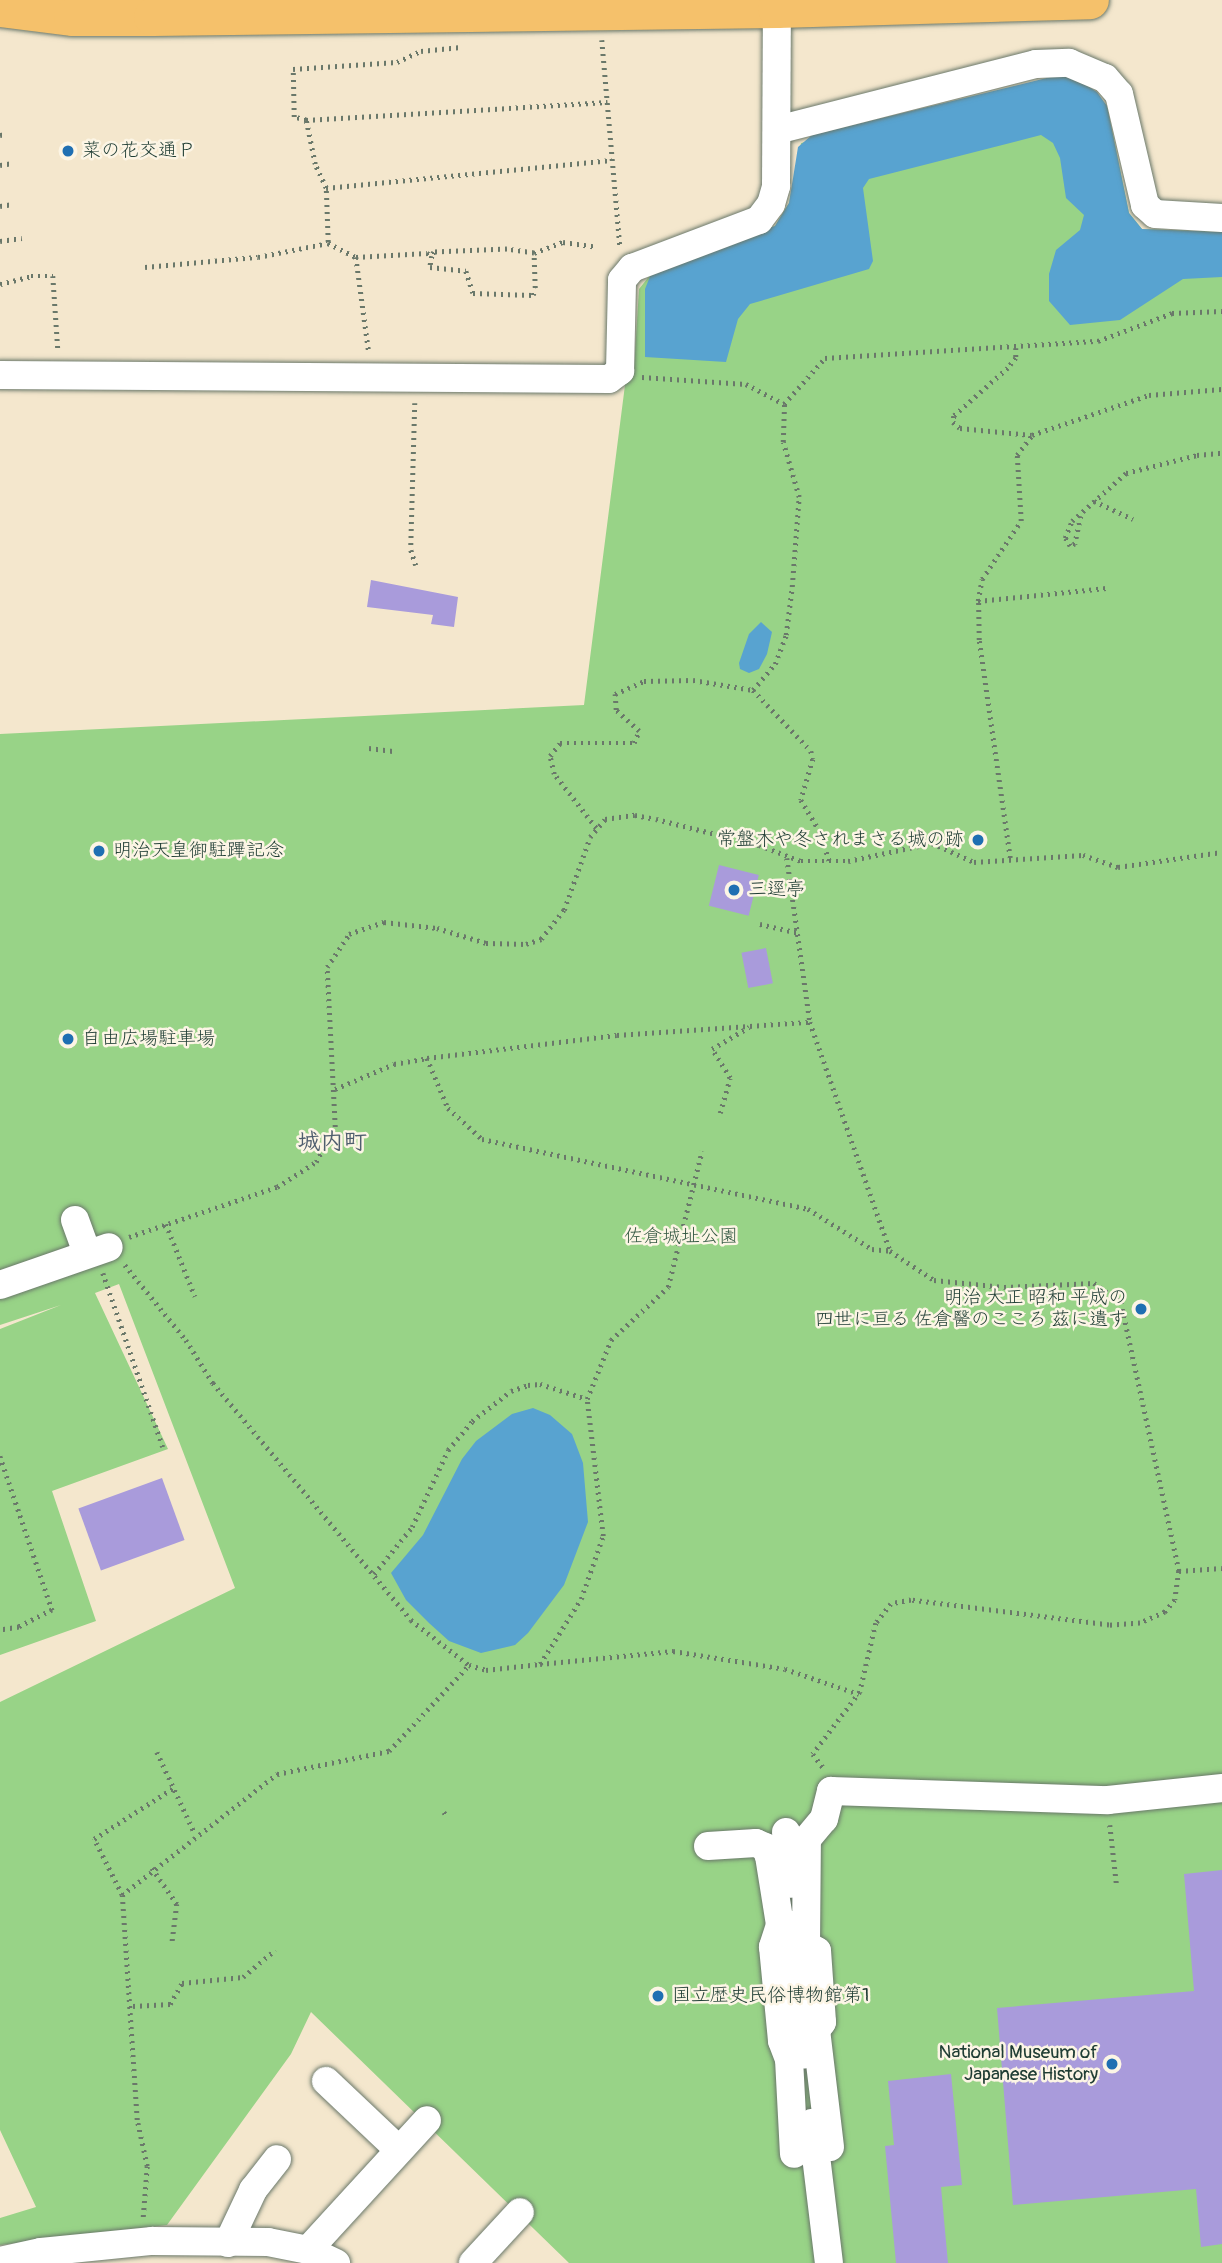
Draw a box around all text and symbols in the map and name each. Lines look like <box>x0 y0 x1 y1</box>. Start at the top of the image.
place label: 菜の花交通Ｐ <box>82 140 196 162</box>
marker: 菜の花交通Ｐ <box>60 143 76 159</box>
place label: 常盤木や冬されまさる城の跡 <box>717 829 964 851</box>
marker: 常盤木や冬されまさる城の跡 <box>970 832 986 848</box>
place label: 明治天皇御駐蹕記念 <box>113 840 284 862</box>
marker: 明治天皇御駐蹕記念 <box>91 843 107 859</box>
place label: 三逕亭 <box>748 879 805 901</box>
marker: 三逕亭 <box>726 882 742 898</box>
place label: 自由広場駐車場 <box>82 1028 215 1050</box>
marker: 自由広場駐車場 <box>60 1031 76 1047</box>
district label: 城内町 <box>298 1128 366 1156</box>
park label: 佐倉城址公園 <box>624 1226 738 1248</box>
place label: 明治 大正 昭和 平成の 四世に亘る 佐倉醫のこころ 茲に遺す <box>815 1287 1127 1331</box>
marker: 明治 大正 昭和 平成の 四世に亘る 佐倉醫のこころ 茲に遺す <box>1133 1301 1149 1317</box>
place label: 国立歴史民俗博物館第1 <box>672 1985 869 2007</box>
marker: 国立歴史民俗博物館第1 <box>650 1988 666 2004</box>
place label: National Museum of Japanese History <box>939 2042 1098 2086</box>
marker: National Museum of Japanese History <box>1104 2056 1120 2072</box>

